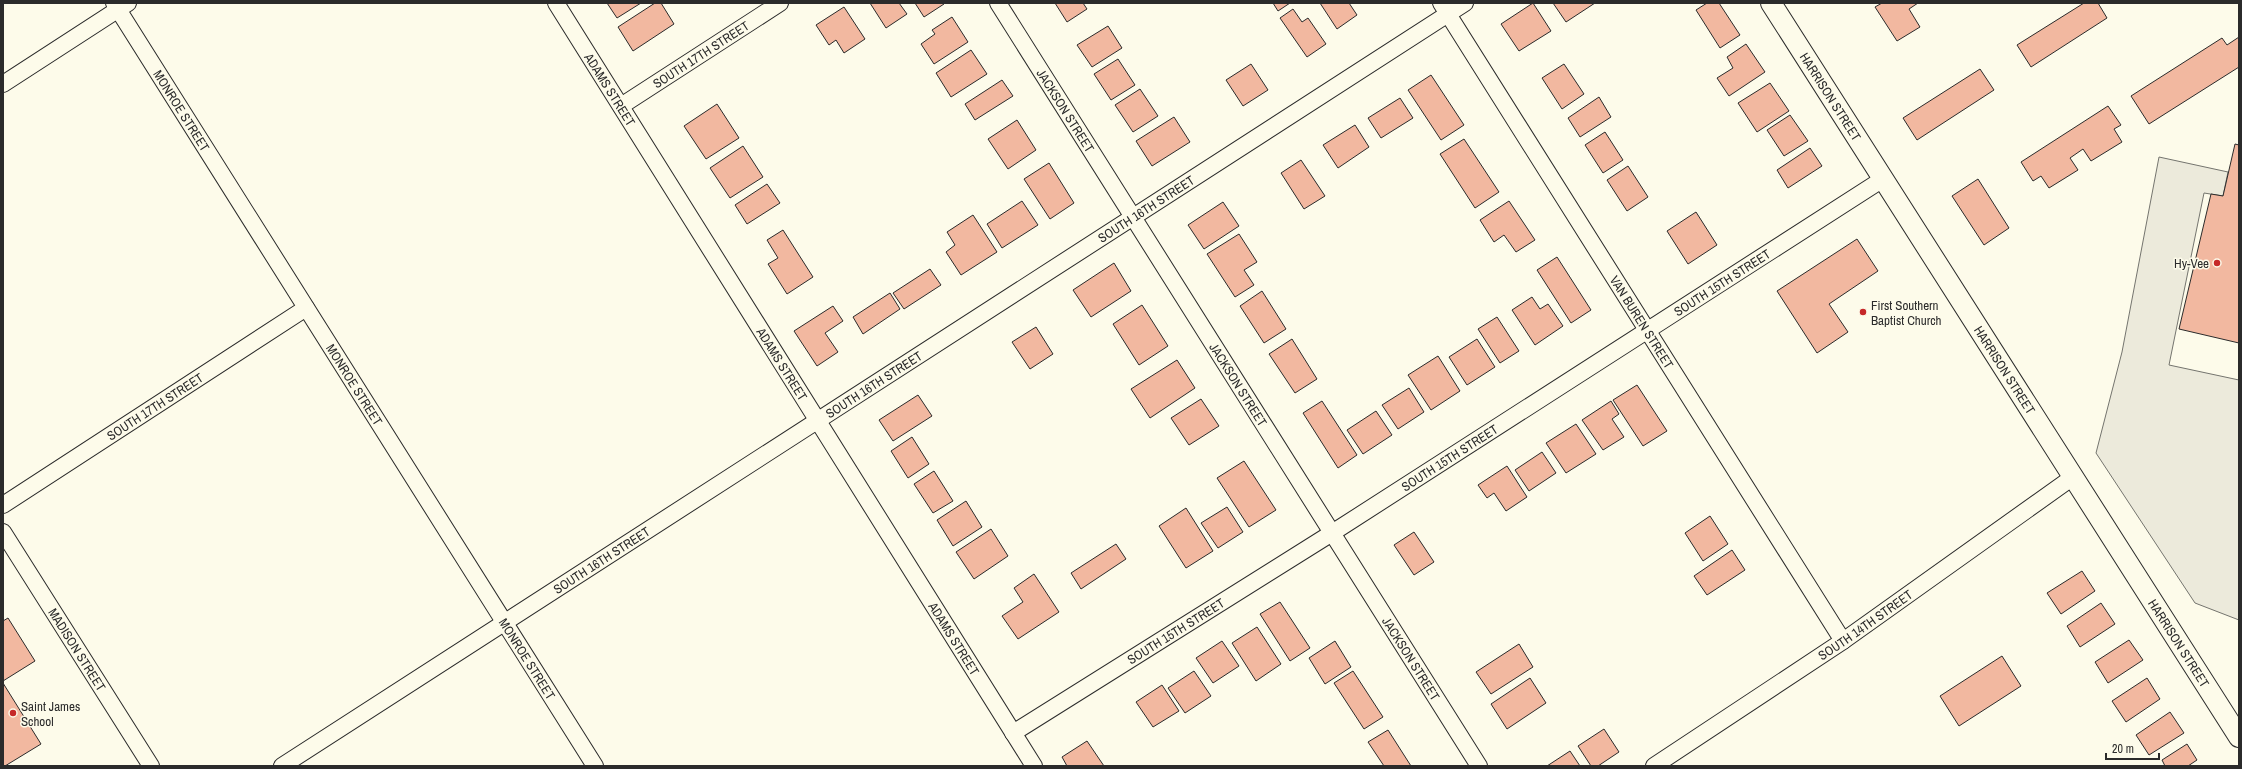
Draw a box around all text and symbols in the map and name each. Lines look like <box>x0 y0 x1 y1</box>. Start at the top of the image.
street label: SOUTH 17TH STREET <box>650 17 753 92</box>
street label: ADAMS STREET <box>580 49 639 130</box>
street label: HARRISON STREET <box>1796 50 1865 145</box>
street label: JACKSON STREET <box>1033 66 1098 156</box>
street label: MONROE STREET <box>149 67 214 155</box>
street label: SOUTH 16TH STREET <box>1095 172 1198 247</box>
street label: SOUTH 15TH STREET <box>1671 245 1774 320</box>
place label: Hy-Vee <box>2174 255 2209 272</box>
marker: Hy-Vee <box>2212 258 2222 268</box>
street label: VAN BUREN STREET <box>1606 273 1677 372</box>
place label: First Southern Baptist Church <box>1871 297 1942 329</box>
marker: First Southern Baptist Church <box>1858 307 1868 317</box>
street label: HARRISON STREET <box>1970 323 2039 418</box>
street label: ADAMS STREET <box>752 324 811 404</box>
street label: JACKSON STREET <box>1205 340 1271 430</box>
street label: MONROE STREET <box>322 341 386 429</box>
street label: SOUTH 16TH STREET <box>822 347 926 422</box>
street label: SOUTH 17TH STREET <box>104 369 207 444</box>
street label: SOUTH 15TH STREET <box>1398 420 1502 495</box>
street label: SOUTH 16TH STREET <box>550 523 653 598</box>
street label: SOUTH 14TH STREET <box>1815 586 1916 664</box>
street label: SOUTH 15TH STREET <box>1124 594 1228 668</box>
street label: HARRISON STREET <box>2144 596 2213 691</box>
street label: ADAMS STREET <box>924 598 983 679</box>
street label: MADISON STREET <box>44 605 110 695</box>
street label: JACKSON STREET <box>1378 614 1444 704</box>
street label: MONROE STREET <box>495 615 559 703</box>
place label: Saint James School <box>21 698 80 730</box>
marker: Saint James School <box>8 708 18 718</box>
scale bar <box>2106 735 2159 761</box>
text: 20 m <box>2112 741 2134 757</box>

